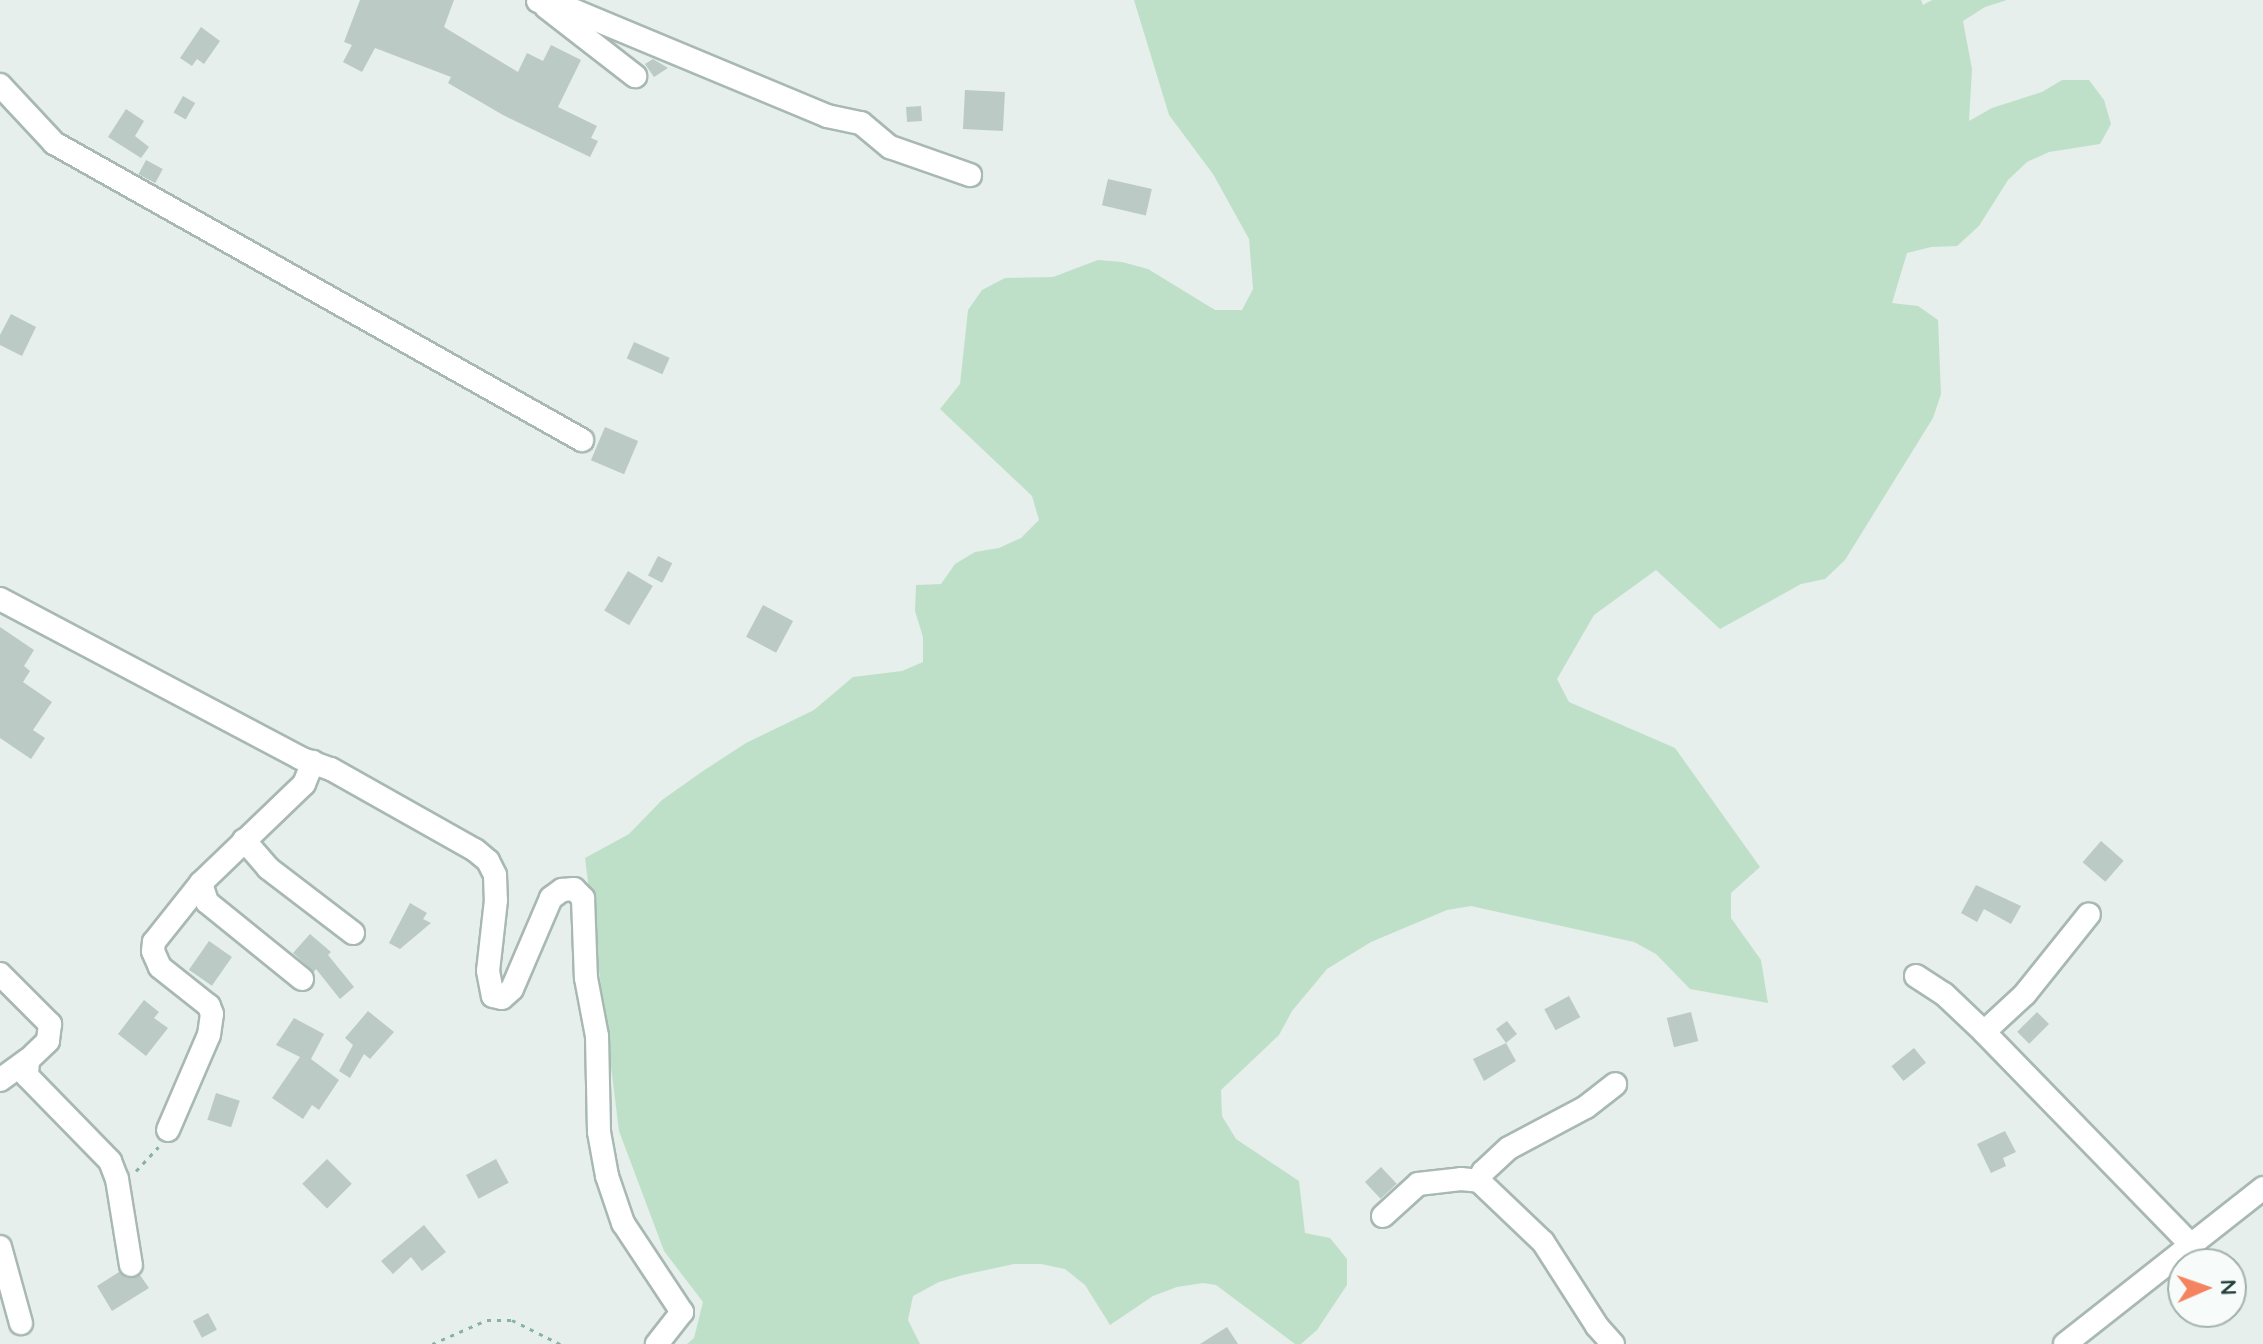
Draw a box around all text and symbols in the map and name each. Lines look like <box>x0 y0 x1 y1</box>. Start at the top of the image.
north arrow <box>2167 1248 2247 1328</box>
text: N <box>2215 1279 2243 1296</box>

